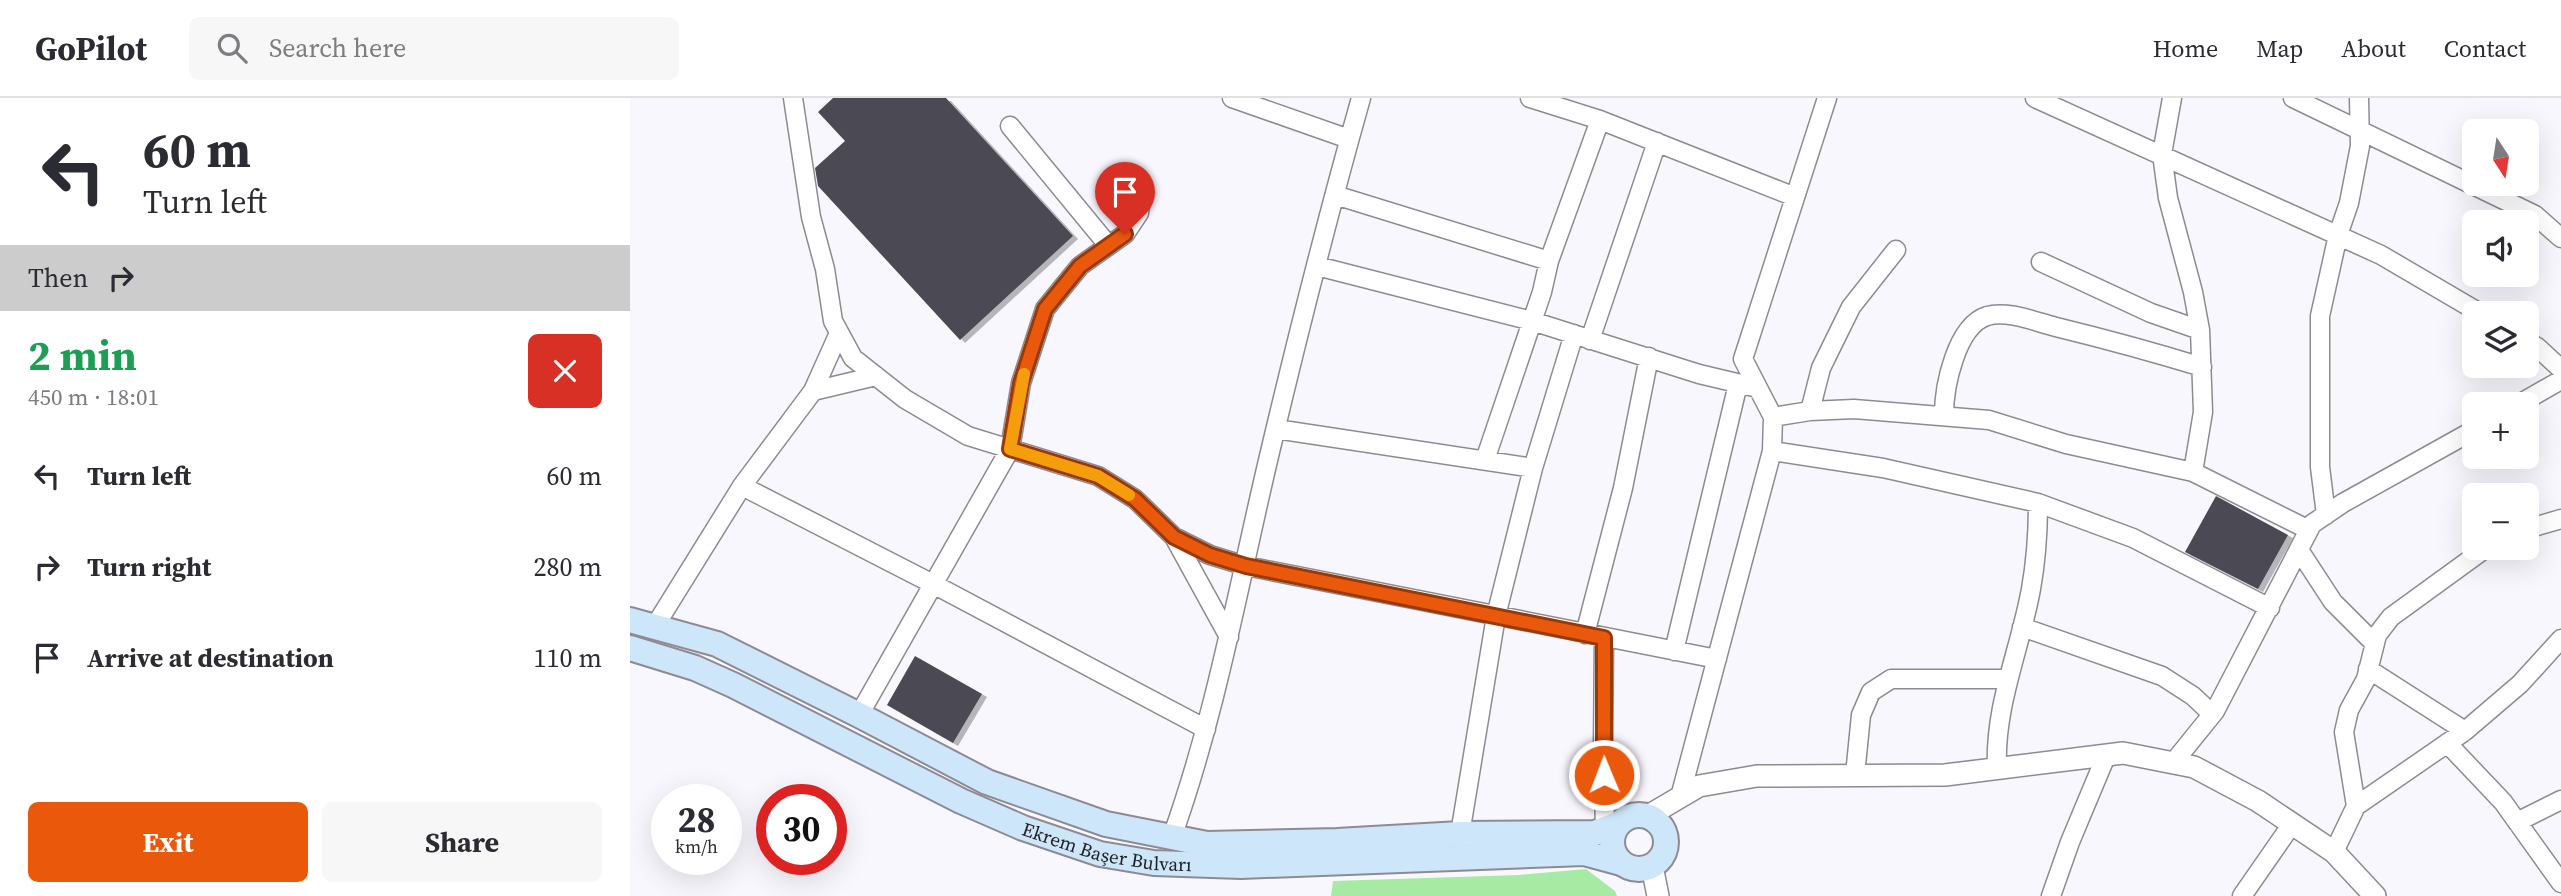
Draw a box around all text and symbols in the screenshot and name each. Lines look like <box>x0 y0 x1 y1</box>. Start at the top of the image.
search box <box>189 17 679 80</box>
text: GoPilot <box>35 26 147 71</box>
icon: search <box>213 29 251 67</box>
text: Search here <box>269 30 406 66</box>
text: Home <box>2153 32 2218 65</box>
text: Map <box>2256 32 2303 65</box>
text: About <box>2341 32 2406 65</box>
text: Contact <box>2444 32 2526 65</box>
text: 60 m <box>143 116 251 183</box>
north arrow <box>2462 119 2539 196</box>
map controls <box>2462 119 2539 560</box>
icon: left <box>28 126 119 217</box>
pin <box>1095 162 1155 234</box>
icon: arrive <box>1106 173 1144 211</box>
text: Turn left <box>143 180 267 224</box>
button: sound <box>2462 210 2539 287</box>
icon: right <box>102 259 140 297</box>
text: Then <box>28 260 88 296</box>
button: layers <box>2462 301 2539 378</box>
text: 2 min <box>28 326 137 384</box>
button: close <box>528 334 602 408</box>
text: 450 m · 18:01 <box>28 381 159 413</box>
button: + <box>2462 392 2539 469</box>
icon: left <box>28 457 66 495</box>
text: Turn left <box>87 458 191 494</box>
text: 60 m <box>547 458 602 494</box>
button: − <box>2462 483 2539 560</box>
icon: right <box>28 548 66 586</box>
text: Turn right <box>87 549 211 585</box>
text: 280 m <box>534 549 602 585</box>
icon: arrive <box>28 639 66 677</box>
text: Arrive at destination <box>87 640 334 676</box>
text: 110 m <box>534 640 602 676</box>
position arrow <box>1567 738 1641 812</box>
speed limit sign: 30 <box>756 784 847 875</box>
text: 28 <box>678 796 715 844</box>
button: Exit <box>28 802 308 882</box>
button: Share <box>322 802 602 882</box>
street label: Ekrem Başer Bulvarı <box>1019 816 1193 877</box>
text: km/h <box>675 834 718 859</box>

